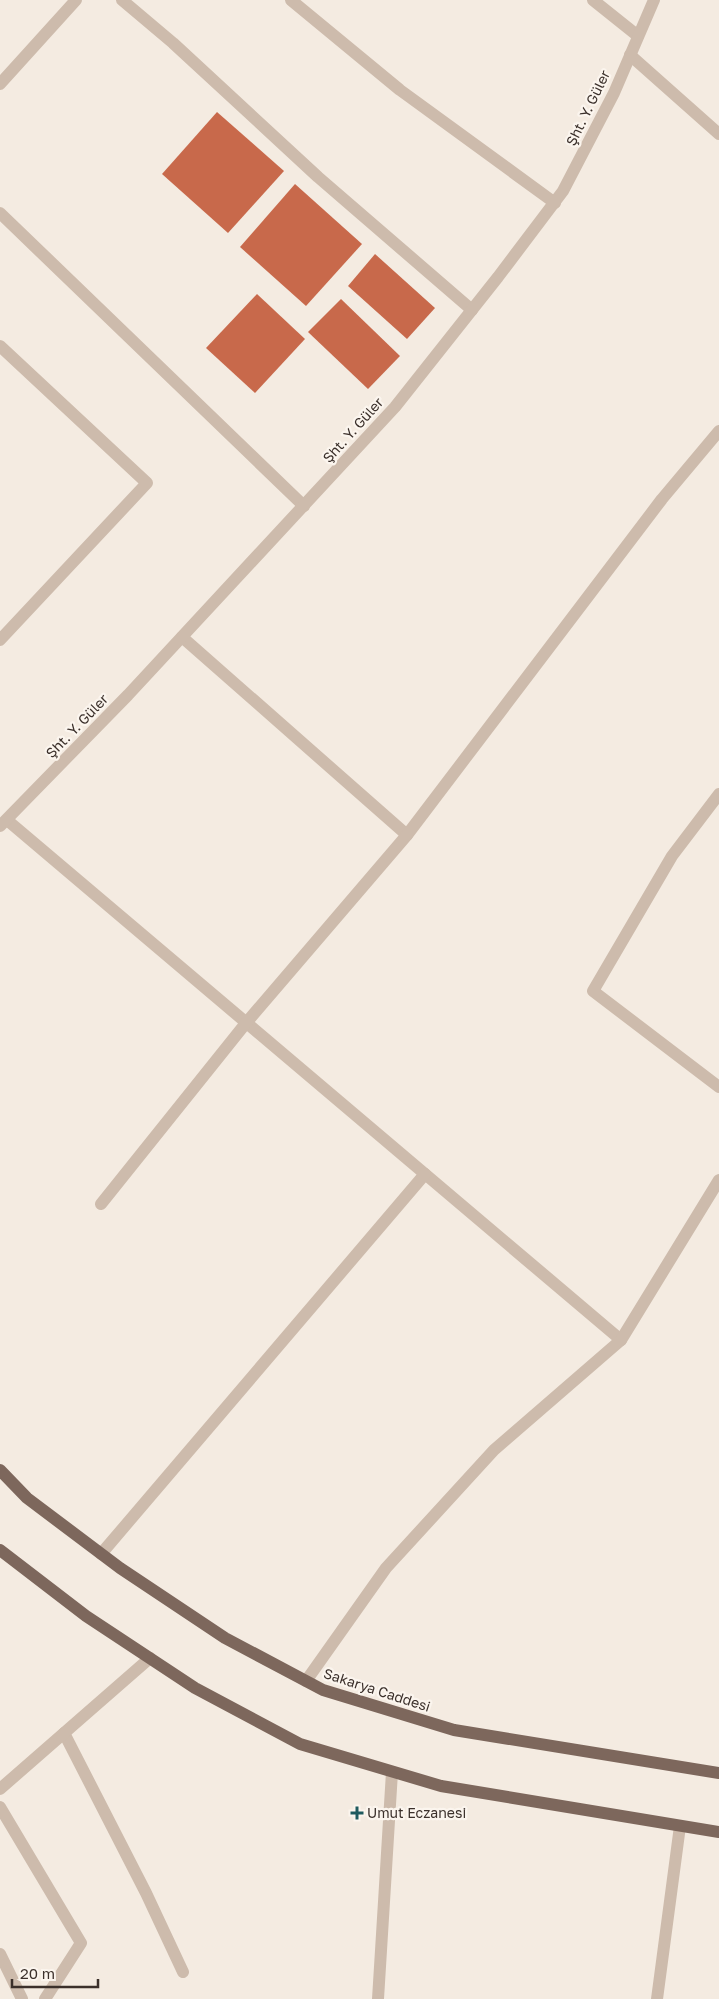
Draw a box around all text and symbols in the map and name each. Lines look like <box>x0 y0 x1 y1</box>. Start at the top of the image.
street label: Şht. Y. Güler <box>562 67 613 148</box>
street label: Şht. Y. Güler <box>319 393 387 466</box>
street label: Şht. Y. Güler <box>42 690 112 761</box>
street label: Sakarya Caddesi <box>322 1664 433 1715</box>
place label: Umut Eczanesi <box>367 1804 466 1821</box>
marker: Umut Eczanesi <box>351 1807 363 1819</box>
scale bar <box>12 1956 99 1988</box>
text: 20 m <box>20 1964 55 1982</box>

